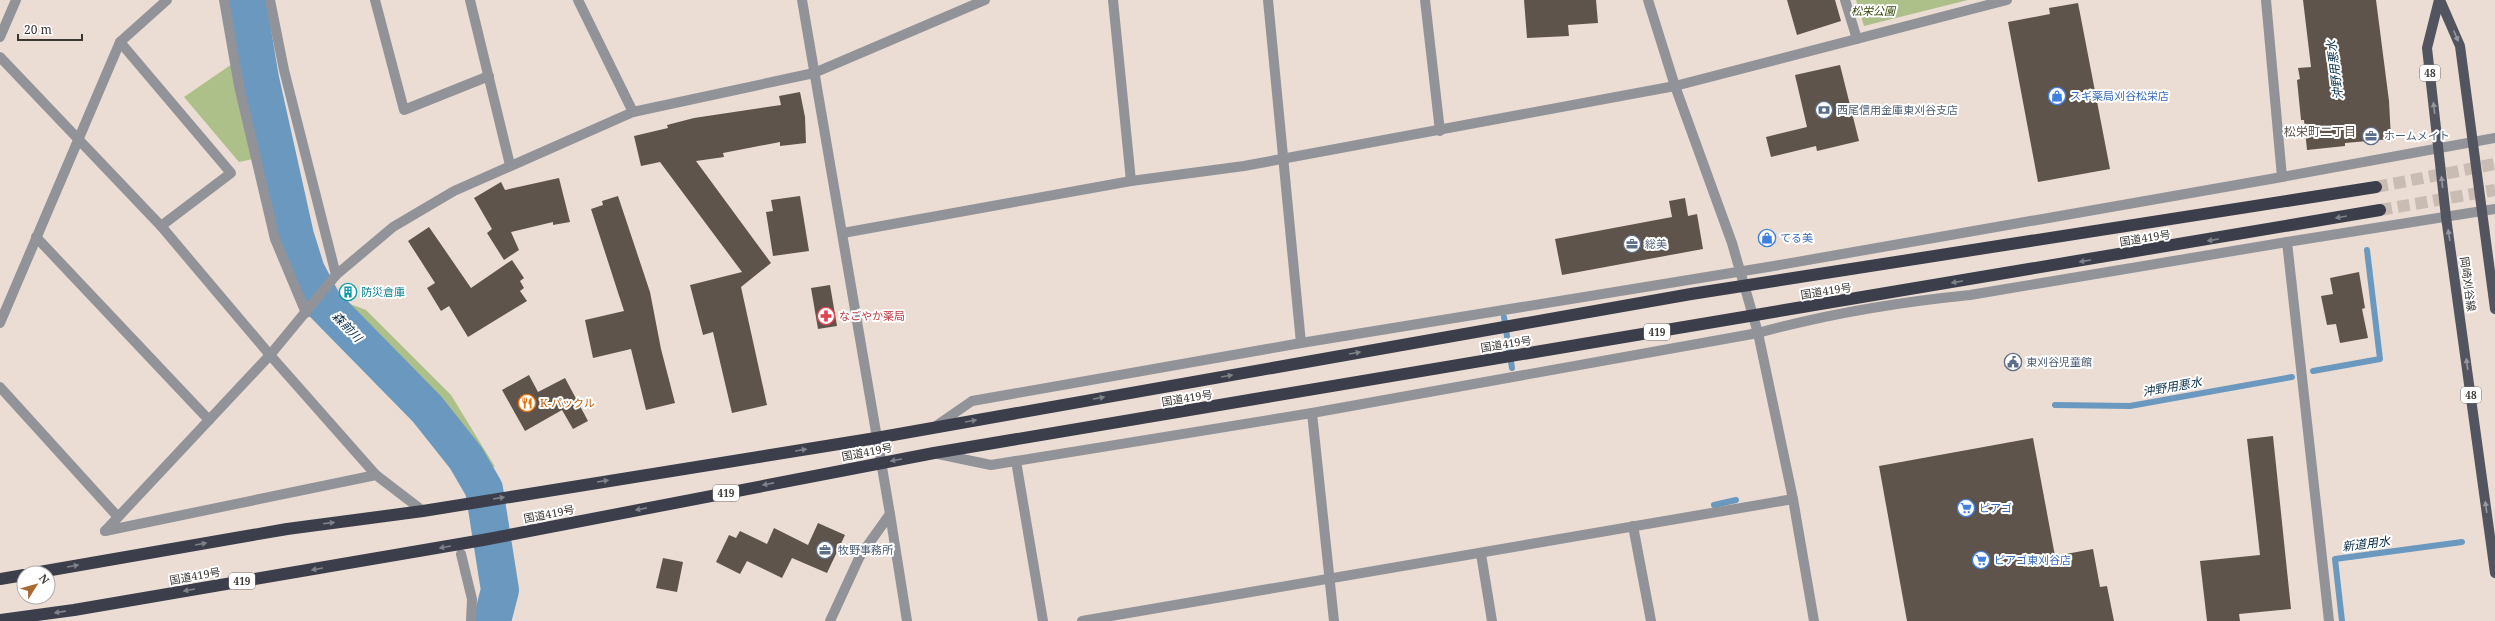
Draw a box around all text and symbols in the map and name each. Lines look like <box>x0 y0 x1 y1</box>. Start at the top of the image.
park label: 松栄公園 <box>1851 3 1897 18</box>
scale bar <box>18 16 82 42</box>
text: 20 m <box>24 21 52 38</box>
one-way arrow <box>2453 30 2459 42</box>
water label: 沖野用悪水 <box>2322 37 2347 101</box>
road number: 48 <box>2420 65 2440 81</box>
shop icon: スギ薬局刈谷松栄店 <box>2047 86 2067 106</box>
place label: スギ薬局刈谷松栄店 <box>2070 88 2169 103</box>
bank icon: 西尾信用金庫東刈谷支店 <box>1814 100 1834 120</box>
place label: 西尾信用金庫東刈谷支店 <box>1837 102 1958 117</box>
one-way arrow <box>2430 102 2437 115</box>
district label: 松栄町二丁目 <box>2284 123 2356 140</box>
office icon: ホームメイト <box>2361 126 2381 146</box>
place label: ホームメイト <box>2384 128 2450 143</box>
one-way arrow <box>2439 176 2445 188</box>
one-way arrow <box>2335 215 2347 221</box>
street label: 国道419号 <box>2118 226 2172 249</box>
shop icon: てる美 <box>1757 228 1777 248</box>
one-way arrow <box>2446 229 2452 241</box>
place label: てる美 <box>1780 230 1813 245</box>
office icon: 総美 <box>1622 234 1642 254</box>
place label: 総美 <box>1645 236 1667 251</box>
one-way arrow <box>2207 237 2219 243</box>
street label: 岡崎刈谷線 <box>2457 256 2480 312</box>
one-way arrow <box>2079 258 2091 264</box>
street label: 国道419号 <box>1799 279 1853 302</box>
one-way arrow <box>1950 280 1963 286</box>
building icon: 防災倉庫 <box>338 282 358 302</box>
place label: 防災倉庫 <box>361 284 405 299</box>
pharmacy icon: なごやか薬局 <box>816 306 836 326</box>
water label: 森前川 <box>329 308 367 347</box>
place label: なごやか薬局 <box>839 308 905 323</box>
road number: 419 <box>1644 324 1670 340</box>
street label: 国道419号 <box>1479 332 1533 355</box>
one-way arrow <box>1349 350 1361 356</box>
public building icon: 東刈谷児童館 <box>2003 352 2023 372</box>
place label: 東刈谷児童館 <box>2026 354 2092 369</box>
one-way arrow <box>2464 358 2470 370</box>
one-way arrow <box>1221 373 1233 379</box>
water label: 沖野用悪水 <box>2141 373 2205 400</box>
street label: 国道419号 <box>1160 386 1214 409</box>
road number: 48 <box>2461 387 2481 403</box>
restaurant icon: K-パックル <box>517 393 537 413</box>
place label: K-パックル <box>540 395 595 410</box>
one-way arrow <box>1093 395 1105 401</box>
one-way arrow <box>965 418 977 424</box>
street label: 国道419号 <box>840 439 894 464</box>
one-way arrow <box>795 447 807 453</box>
one-way arrow <box>890 457 902 463</box>
one-way arrow <box>597 478 609 484</box>
one-way arrow <box>762 482 774 488</box>
road number: 419 <box>713 485 739 501</box>
one-way arrow <box>493 495 505 501</box>
supermarket icon: ピアゴ <box>1956 498 1976 518</box>
place label: ピアゴ <box>1979 500 2012 515</box>
one-way arrow <box>2483 500 2489 513</box>
street label: 国道419号 <box>522 501 576 526</box>
one-way arrow <box>635 507 647 513</box>
one-way arrow <box>323 520 335 526</box>
water label: 新道用水 <box>2341 532 2393 555</box>
office icon: 牧野事務所 <box>815 540 835 560</box>
one-way arrow <box>195 541 207 547</box>
place label: 牧野事務所 <box>838 542 894 557</box>
one-way arrow <box>439 544 451 550</box>
supermarket icon: ピアゴ東刈谷店 <box>1971 550 1991 570</box>
place label: ピアゴ東刈谷店 <box>1994 552 2071 567</box>
one-way arrow <box>67 563 79 569</box>
street label: 国道419号 <box>168 564 222 587</box>
north arrow <box>16 565 56 605</box>
one-way arrow <box>311 566 323 572</box>
text: N <box>36 571 53 587</box>
road number: 419 <box>229 573 255 589</box>
one-way arrow <box>182 588 195 594</box>
one-way arrow <box>54 609 66 615</box>

